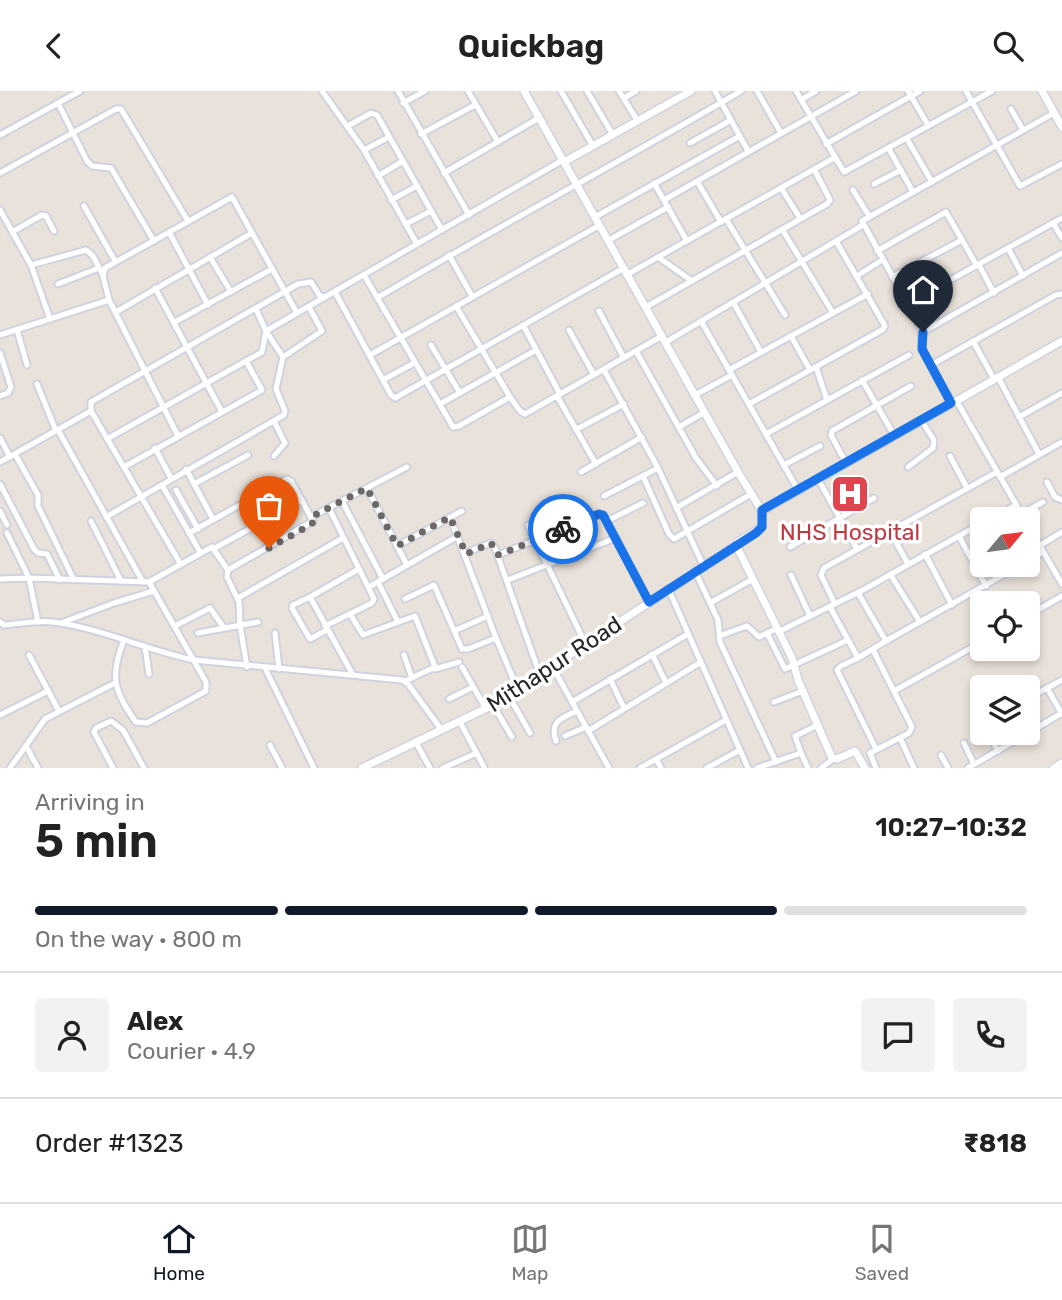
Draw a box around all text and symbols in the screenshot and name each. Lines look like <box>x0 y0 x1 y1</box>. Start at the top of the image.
icon: back <box>35 27 73 65</box>
text: Quickbag <box>458 27 604 65</box>
icon: search <box>989 27 1027 65</box>
pin <box>893 260 953 332</box>
icon: home <box>904 271 942 309</box>
hospital icon: NHS Hospital <box>829 473 871 515</box>
pin <box>239 476 299 548</box>
icon: bag <box>250 487 288 525</box>
courier <box>528 494 598 564</box>
north arrow <box>970 507 1040 577</box>
map controls <box>970 507 1040 745</box>
icon: bike <box>544 510 582 548</box>
place label: NHS Hospital <box>780 518 920 546</box>
button: locate <box>970 591 1040 661</box>
street label: Mithapur Road <box>481 610 627 718</box>
button: layers <box>970 675 1040 745</box>
text: Arriving in <box>35 788 145 816</box>
text: 10:27–10:32 <box>875 812 1027 843</box>
text: 5 min <box>35 814 158 869</box>
text: On the way · 800 m <box>35 925 242 953</box>
button: person <box>35 998 109 1072</box>
button: chat <box>861 998 935 1072</box>
button: phone <box>953 998 1027 1072</box>
text: Alex <box>127 1006 183 1037</box>
text: Courier · 4.9 <box>127 1037 256 1065</box>
text: Order #1323 <box>35 1128 184 1159</box>
text: ₹818 <box>963 1128 1027 1159</box>
tab: Home <box>153 1220 205 1285</box>
tab: Map <box>511 1220 549 1285</box>
tab: Saved <box>855 1220 909 1285</box>

